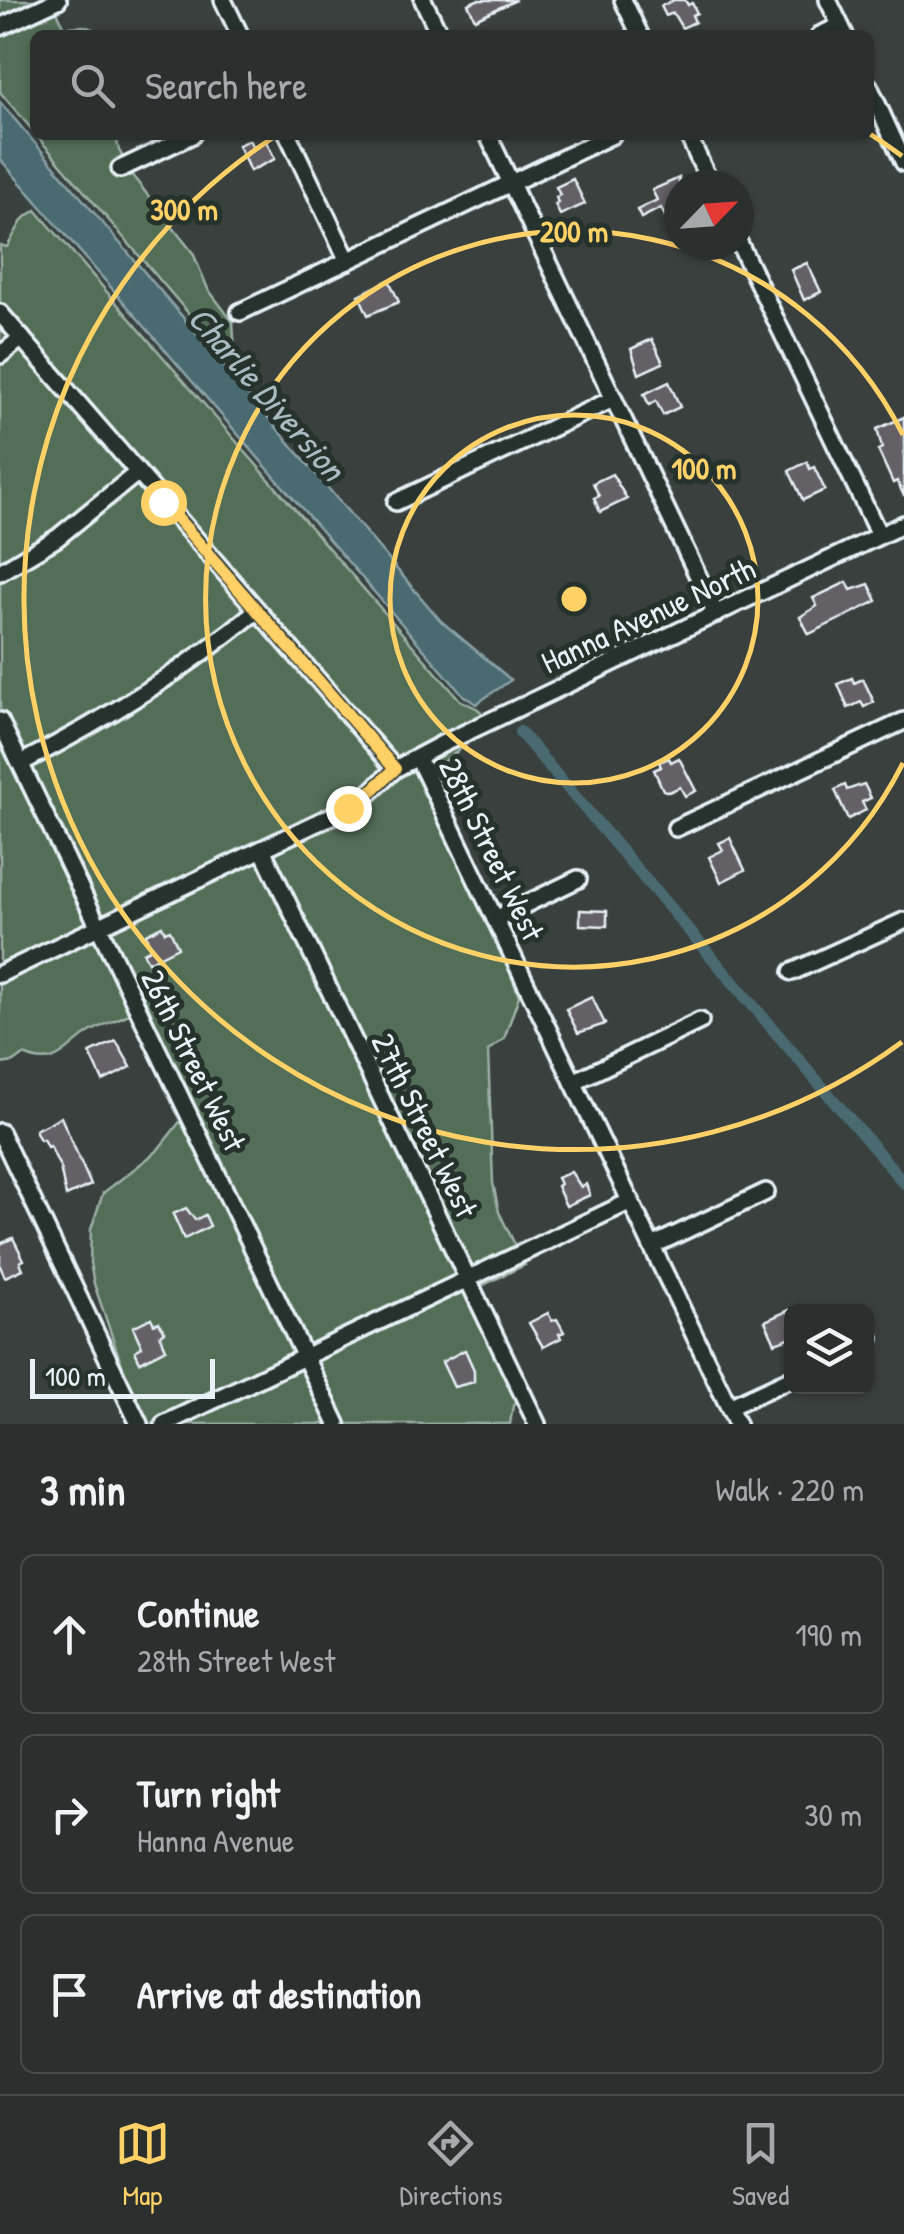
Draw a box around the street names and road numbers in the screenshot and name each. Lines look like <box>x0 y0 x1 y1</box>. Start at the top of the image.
street label: Hanna Avenue North <box>534 547 762 683</box>
street label: 28th Street West <box>429 750 555 948</box>
street label: 26th Street West <box>131 962 257 1159</box>
street label: 27th Street West <box>362 1026 489 1225</box>

